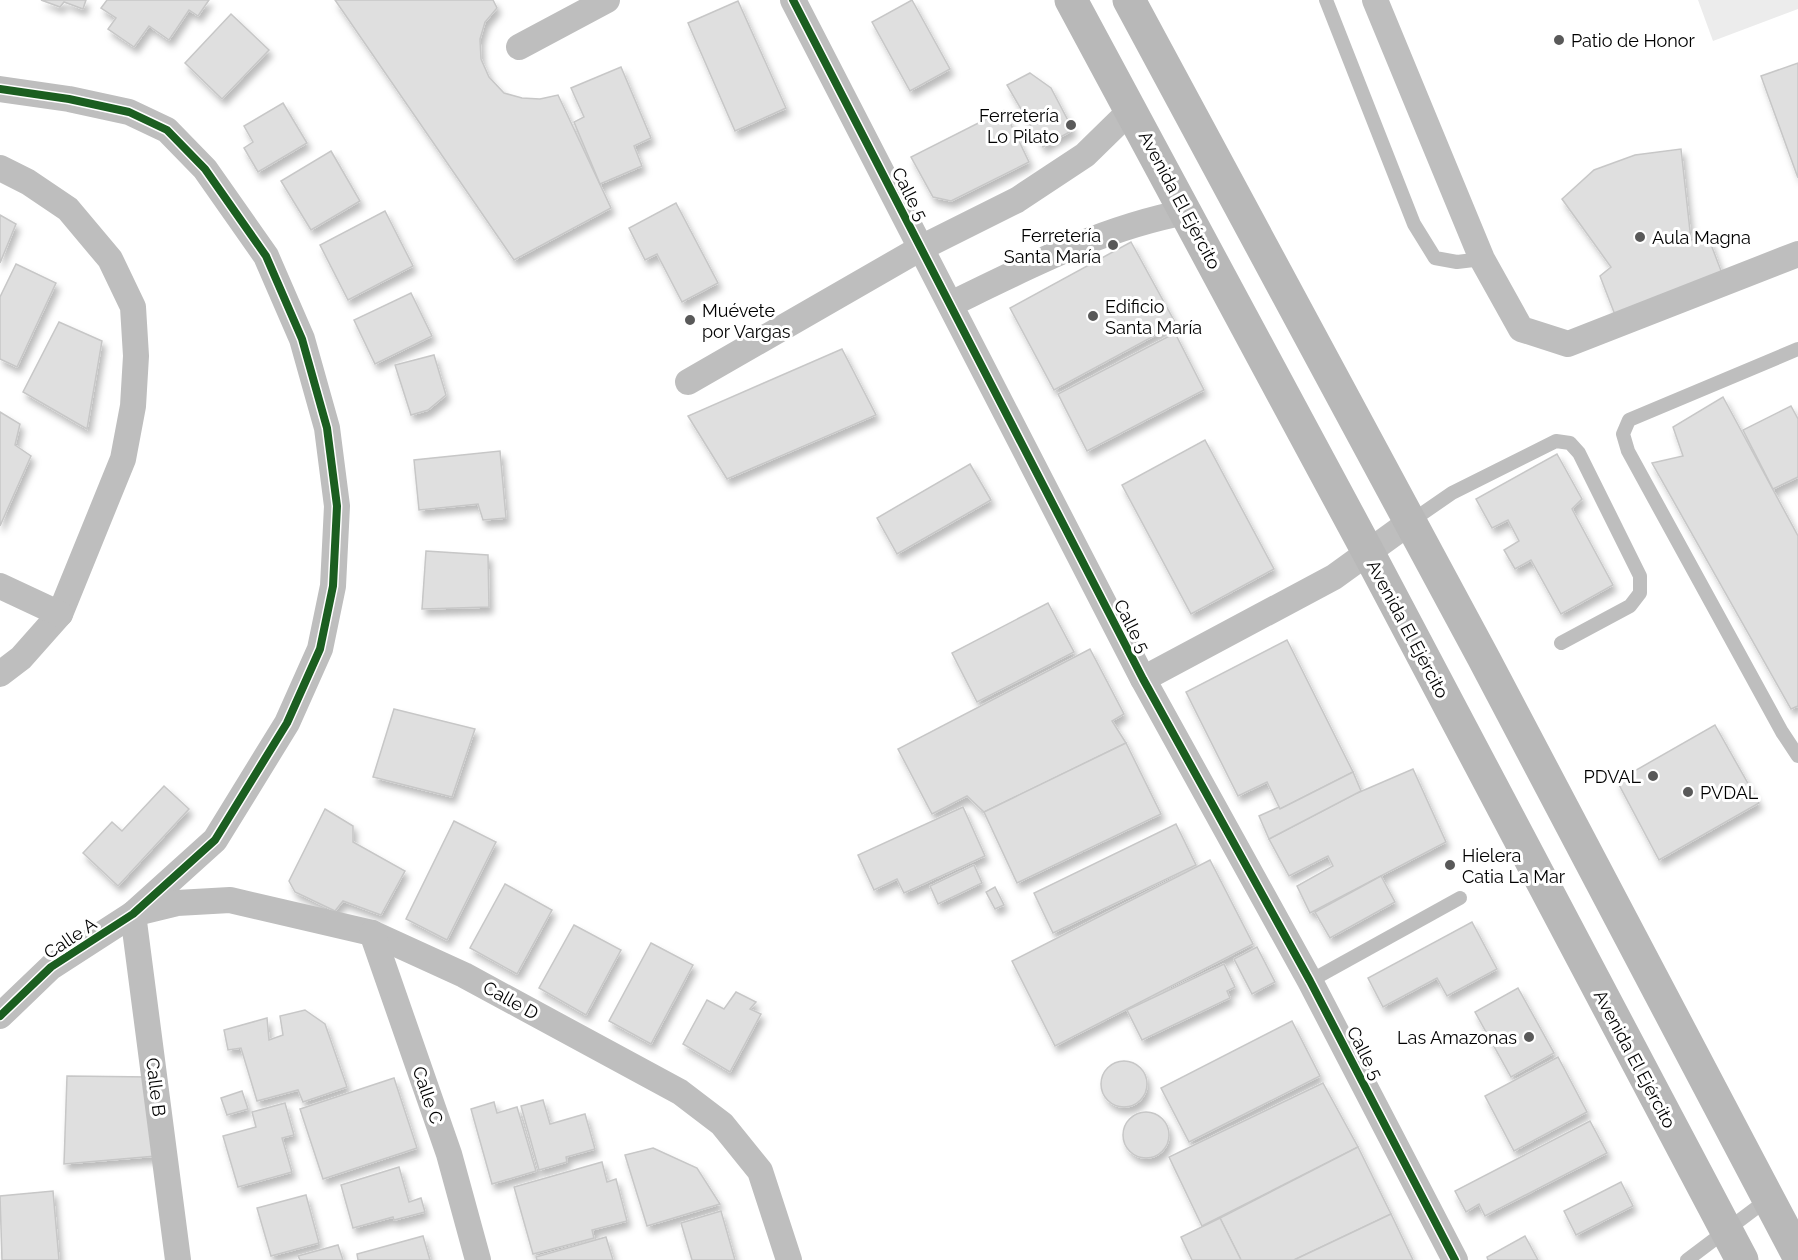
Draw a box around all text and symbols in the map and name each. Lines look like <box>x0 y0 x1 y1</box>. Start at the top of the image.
place label: Patio de Honor <box>1571 30 1695 51</box>
marker: Patio de Honor <box>1552 33 1566 47</box>
place label: Ferretería Lo Pilato <box>979 105 1059 147</box>
marker: Ferretería Lo Pilato <box>1064 118 1078 132</box>
street label: Avenida El Ejército <box>1135 127 1225 273</box>
street label: Calle 5 <box>888 164 932 224</box>
place label: Ferretería Santa María <box>1004 225 1101 267</box>
place label: Aula Magna <box>1652 227 1751 248</box>
marker: Aula Magna <box>1633 230 1647 244</box>
marker: Ferretería Santa María <box>1106 238 1120 252</box>
place label: Edificio Santa María <box>1105 296 1202 338</box>
place label: Muévete por Vargas <box>702 300 791 342</box>
marker: Edificio Santa María <box>1086 309 1100 323</box>
marker: Muévete por Vargas <box>683 313 697 327</box>
street label: Avenida El Ejército <box>1363 556 1453 702</box>
street label: Calle 5 <box>1110 596 1154 656</box>
place label: PDVAL <box>1584 766 1642 787</box>
marker: PDVAL <box>1646 769 1660 783</box>
place label: PVDAL <box>1700 782 1759 803</box>
marker: PVDAL <box>1681 785 1695 799</box>
place label: Hielera Catia La Mar <box>1462 845 1566 887</box>
marker: Hielera Catia La Mar <box>1443 858 1457 872</box>
street label: Calle A <box>40 913 100 963</box>
street label: Calle D <box>480 976 542 1024</box>
street label: Avenida El Ejército <box>1590 986 1680 1132</box>
street label: Calle 5 <box>1343 1023 1387 1083</box>
place label: Las Amazonas <box>1397 1027 1517 1048</box>
marker: Las Amazonas <box>1522 1030 1536 1044</box>
street label: Calle B <box>142 1056 170 1118</box>
street label: Calle C <box>408 1063 448 1127</box>

